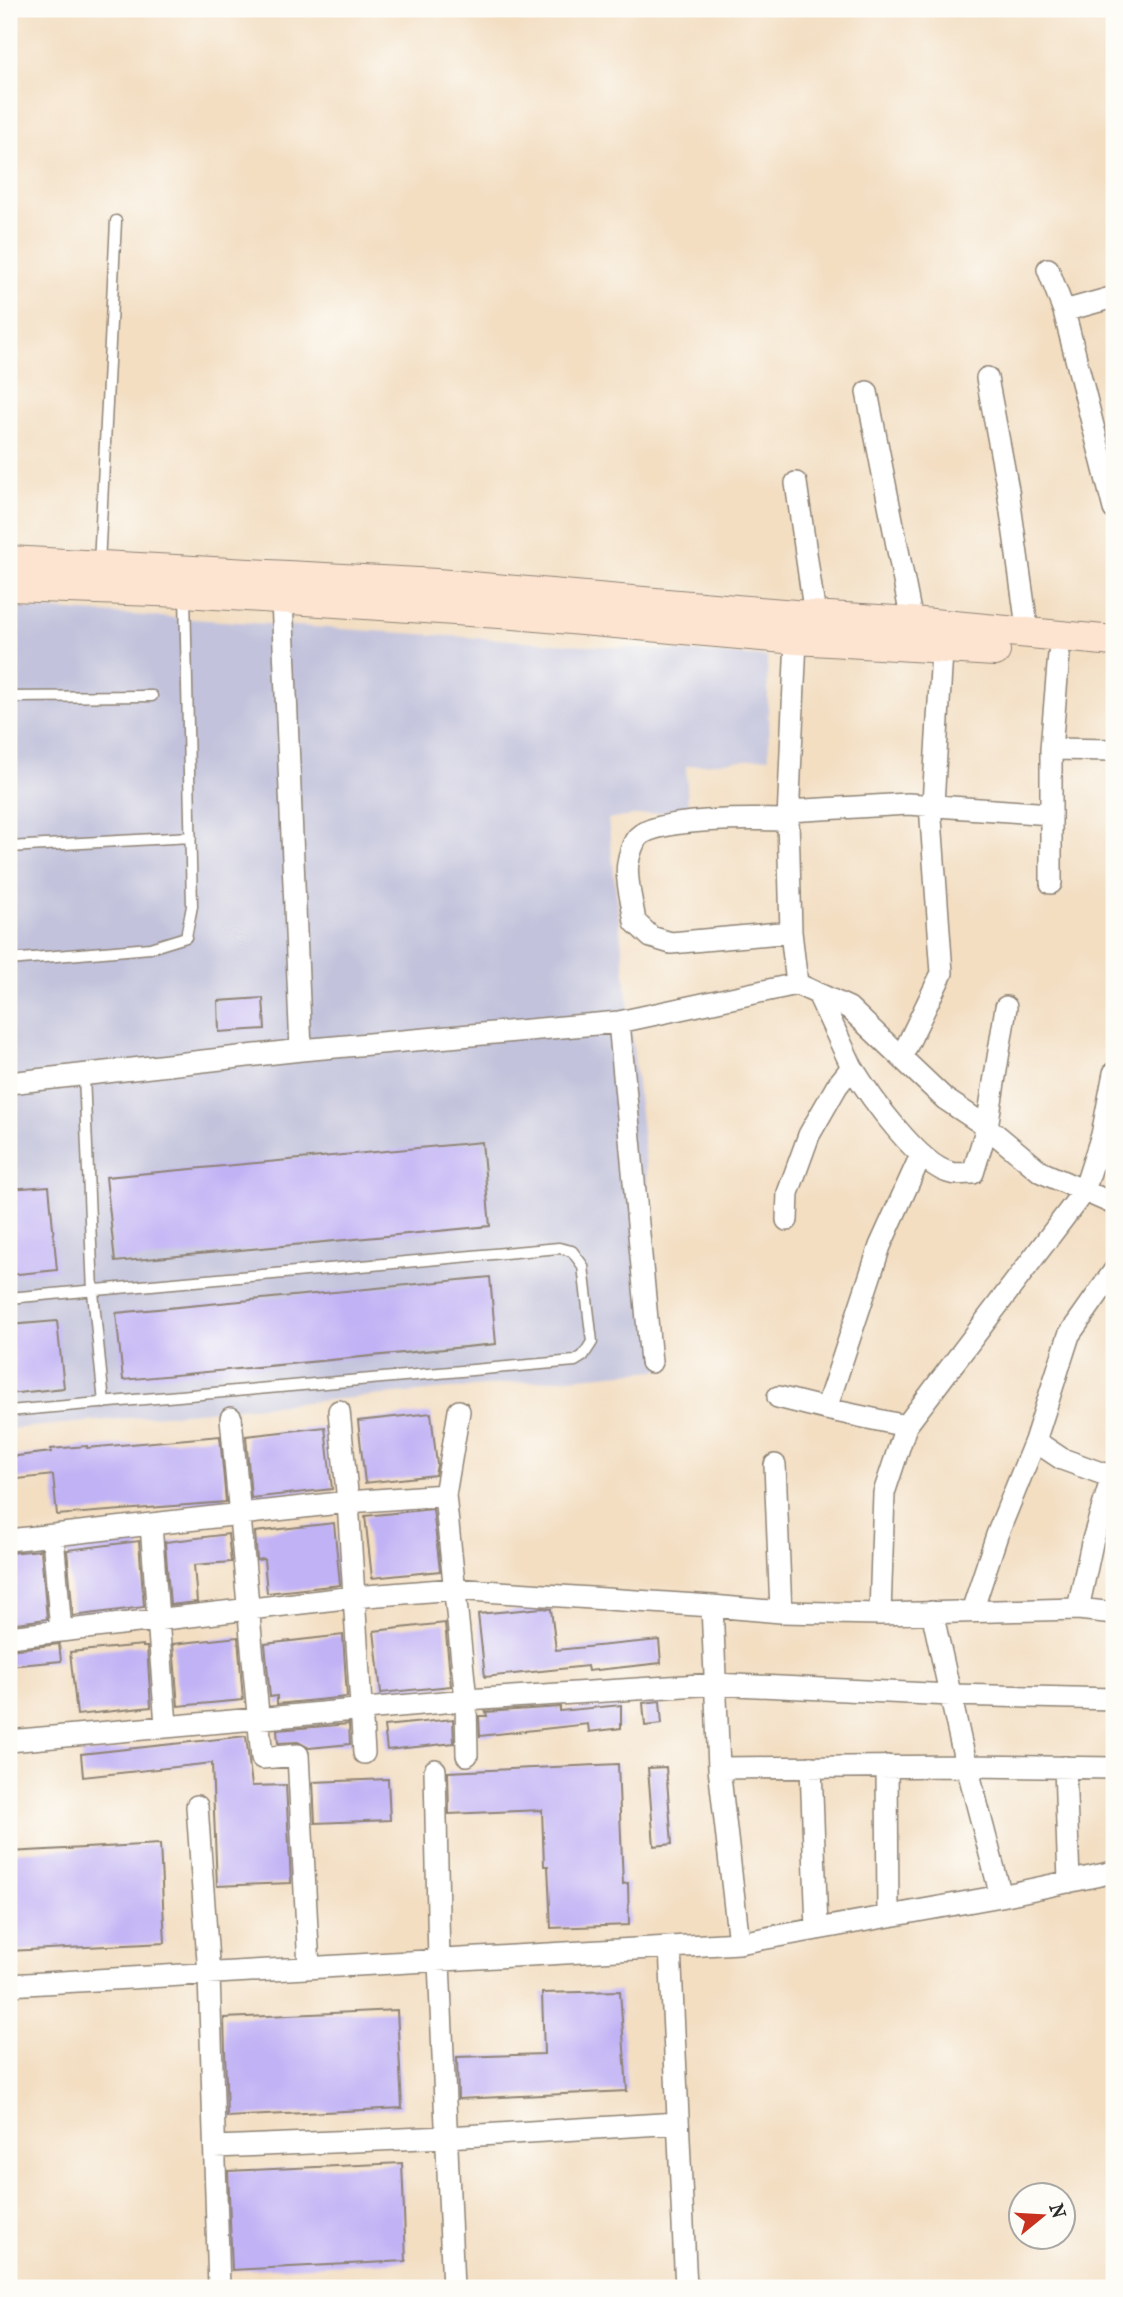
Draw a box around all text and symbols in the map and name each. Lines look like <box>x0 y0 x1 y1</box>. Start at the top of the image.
north arrow <box>1007 2182 1078 2252</box>
text: N <box>1045 2201 1070 2222</box>

